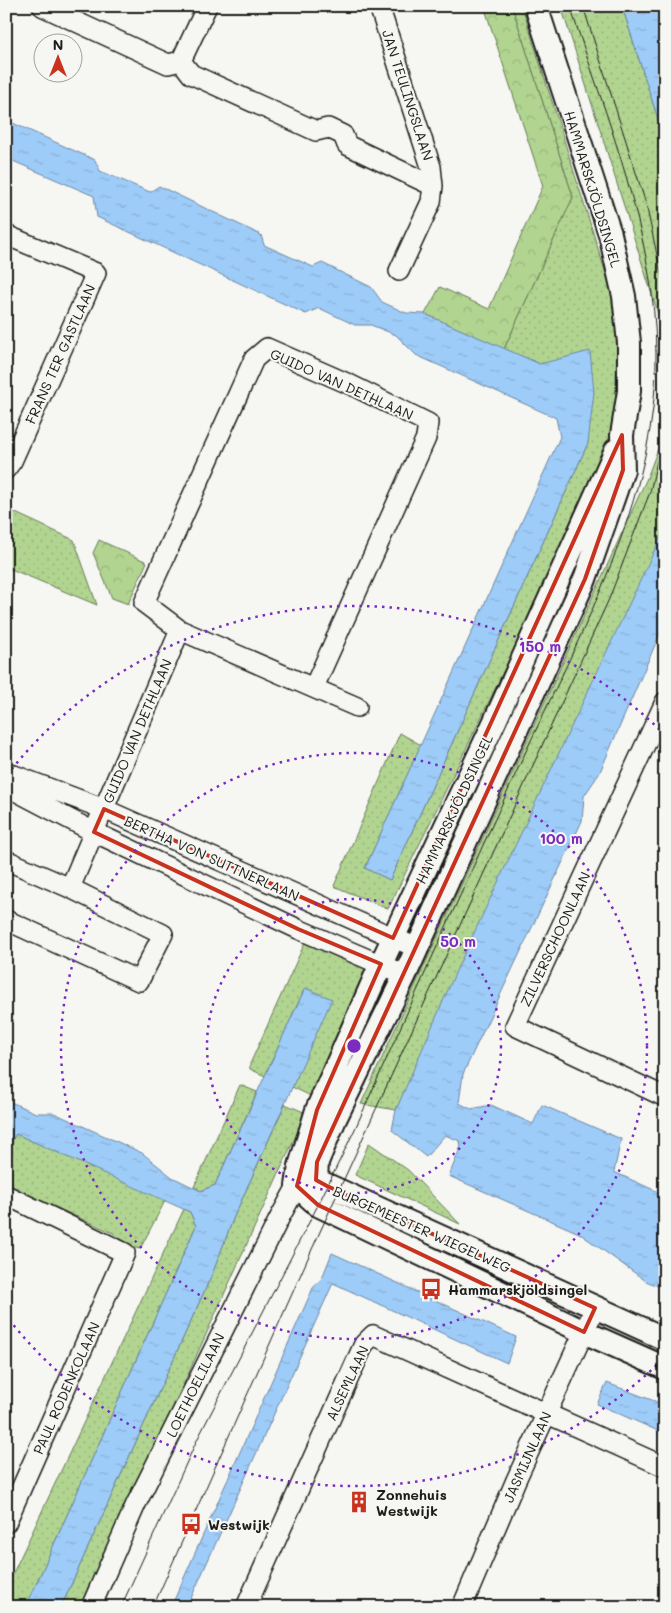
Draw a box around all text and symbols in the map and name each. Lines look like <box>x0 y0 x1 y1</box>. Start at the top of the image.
street label: JAN TEULINGSLAAN <box>378 27 438 163</box>
north arrow <box>32 32 82 82</box>
text: N <box>53 35 63 54</box>
street label: HAMMARSKJÖLDSINGEL <box>560 108 626 270</box>
street label: FRANS TER GASTLAAN <box>21 281 99 427</box>
street label: GUIDO VAN DETHLAAN <box>267 344 417 424</box>
text: 150 m <box>519 636 561 656</box>
street label: GUIDO VAN DETHLAAN <box>98 656 176 806</box>
street label: HAMMARSKJÖLDSINGEL <box>411 731 497 887</box>
street label: BERTHA VON SUTTNERLAAN <box>121 811 303 905</box>
text: 100 m <box>539 828 583 848</box>
street label: ZILVERSCHOONLAAN <box>515 869 595 1009</box>
text: 50 m <box>440 931 476 951</box>
centre of rings <box>345 1037 363 1055</box>
street label: BURGEMEESTER WIEGELWEG <box>330 1181 514 1277</box>
bus stop icon: Hammarskjöldsingel <box>418 1276 444 1302</box>
place label: Hammarskjöldsingel <box>448 1280 587 1299</box>
street label: PAUL RODENKOLAAN <box>28 1319 104 1457</box>
street label: LOETHOELILAAN <box>161 1330 229 1440</box>
street label: ALSEMLAAN <box>321 1342 373 1424</box>
street label: JASMIJNLAAN <box>498 1409 556 1505</box>
place label: Zonnehuis Westwijk <box>376 1485 447 1520</box>
building icon: Zonnehuis Westwijk <box>346 1489 372 1515</box>
bus stop icon: Westwijk <box>178 1511 204 1537</box>
place label: Westwijk <box>208 1515 270 1534</box>

